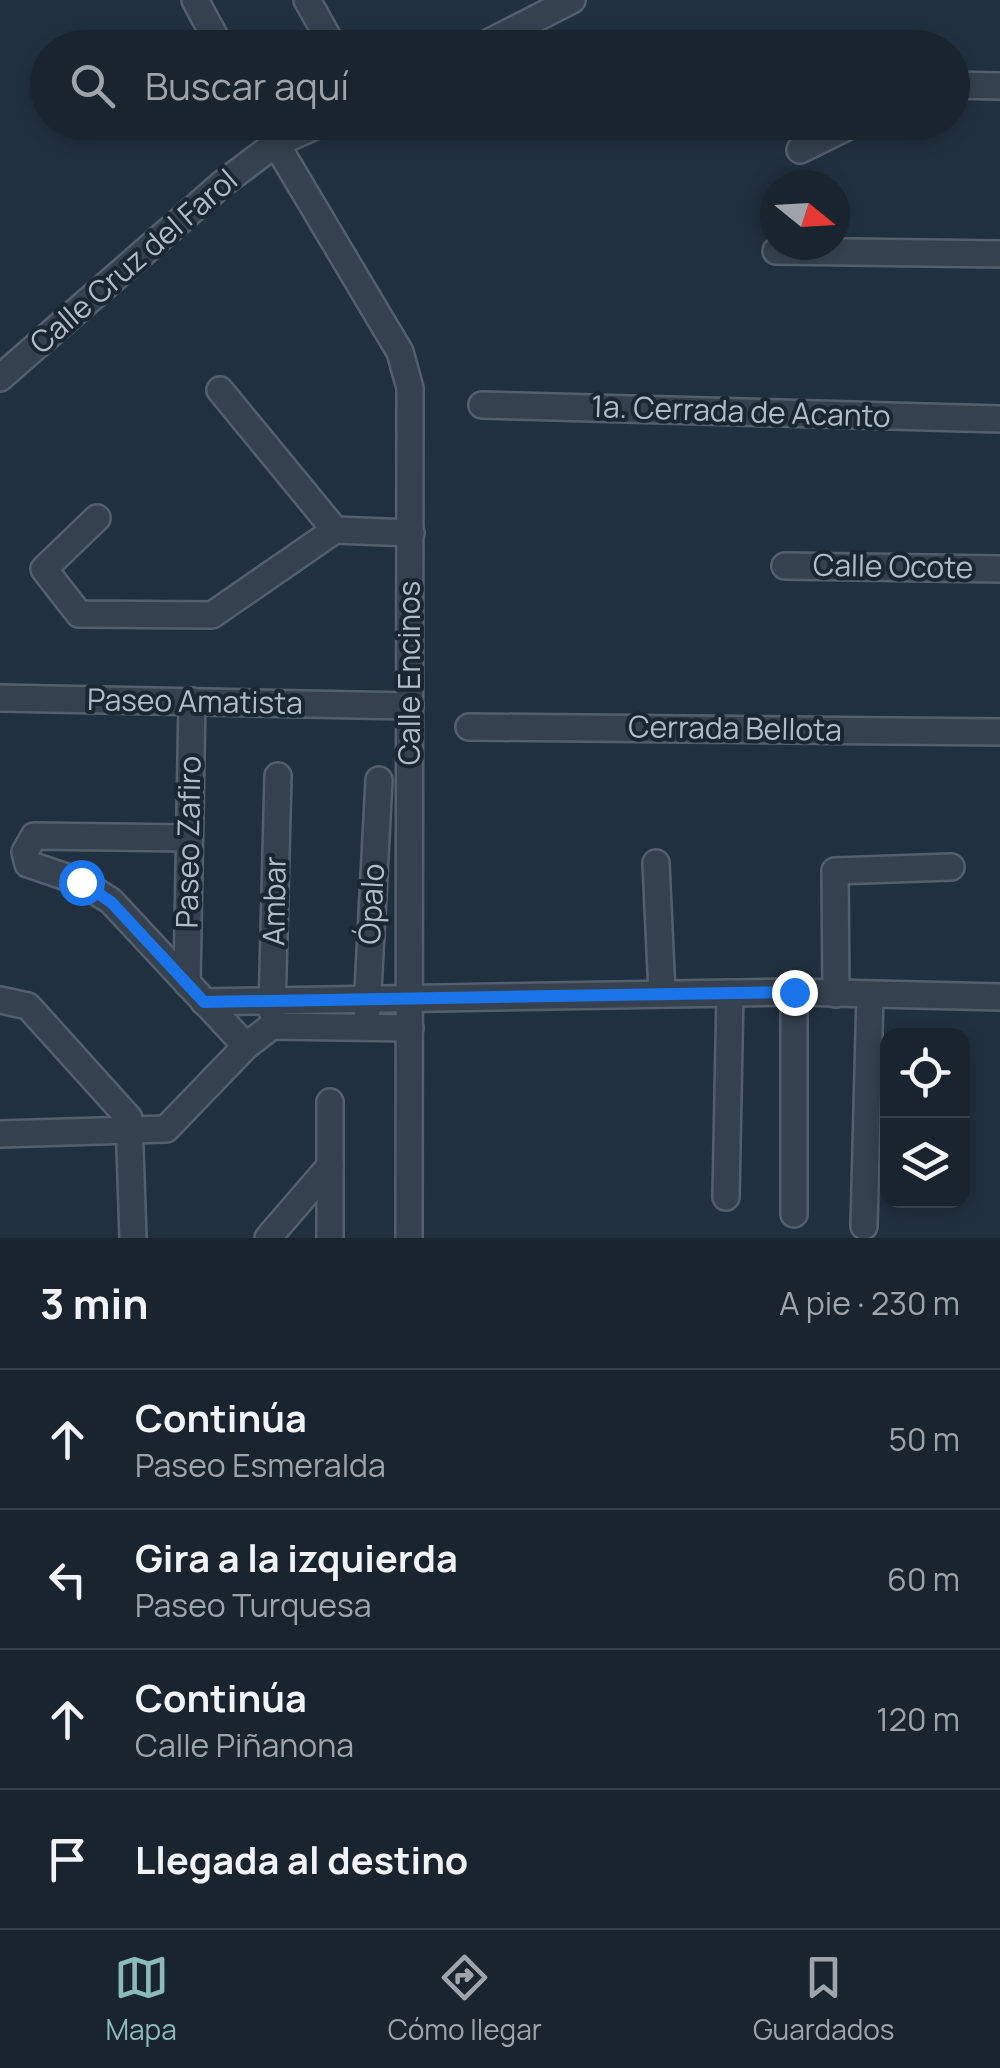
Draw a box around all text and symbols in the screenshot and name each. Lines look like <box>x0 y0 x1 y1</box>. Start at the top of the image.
search box <box>30 30 970 140</box>
icon: search <box>65 58 120 113</box>
text: Buscar aquí <box>145 59 349 111</box>
street label: Calle Cruz del Farol <box>21 159 245 362</box>
north arrow <box>760 170 850 260</box>
street label: 1a. Cerrada de Acanto <box>591 385 891 436</box>
street label: Calle Ocote <box>813 544 973 587</box>
street label: Calle Encinos <box>388 581 429 765</box>
street label: Paseo Amatista <box>87 678 303 723</box>
street label: Cerrada Bellota <box>628 705 842 750</box>
street label: Paseo Zafiro <box>165 755 210 929</box>
street label: Ambar <box>252 856 295 946</box>
route start <box>59 860 105 906</box>
street label: Ópalo <box>348 862 393 945</box>
route end <box>772 970 818 1016</box>
map controls <box>880 1028 970 1208</box>
button: locate <box>880 1028 970 1118</box>
button: layers <box>880 1118 970 1208</box>
text: 3 min <box>40 1274 149 1332</box>
text: A pie · 230 m <box>779 1281 960 1325</box>
text: Continúa <box>135 1391 307 1443</box>
icon: ahead <box>40 1412 95 1467</box>
text: 50 m <box>888 1417 960 1461</box>
text: Paseo Esmeralda <box>135 1443 386 1487</box>
text: Gira a la izquierda <box>135 1531 458 1583</box>
icon: left <box>40 1552 95 1607</box>
text: 60 m <box>887 1557 960 1601</box>
text: Paseo Turquesa <box>135 1583 371 1627</box>
text: Continúa <box>135 1671 307 1723</box>
icon: ahead <box>40 1692 95 1747</box>
text: 120 m <box>876 1697 960 1741</box>
text: Calle Piñanona <box>135 1723 354 1767</box>
icon: arrive <box>40 1832 95 1887</box>
text: Llegada al destino <box>135 1833 468 1885</box>
tab: Mapa <box>106 1950 177 2048</box>
tab: Cómo llegar <box>388 1950 542 2048</box>
tab: Guardados <box>753 1950 894 2048</box>

